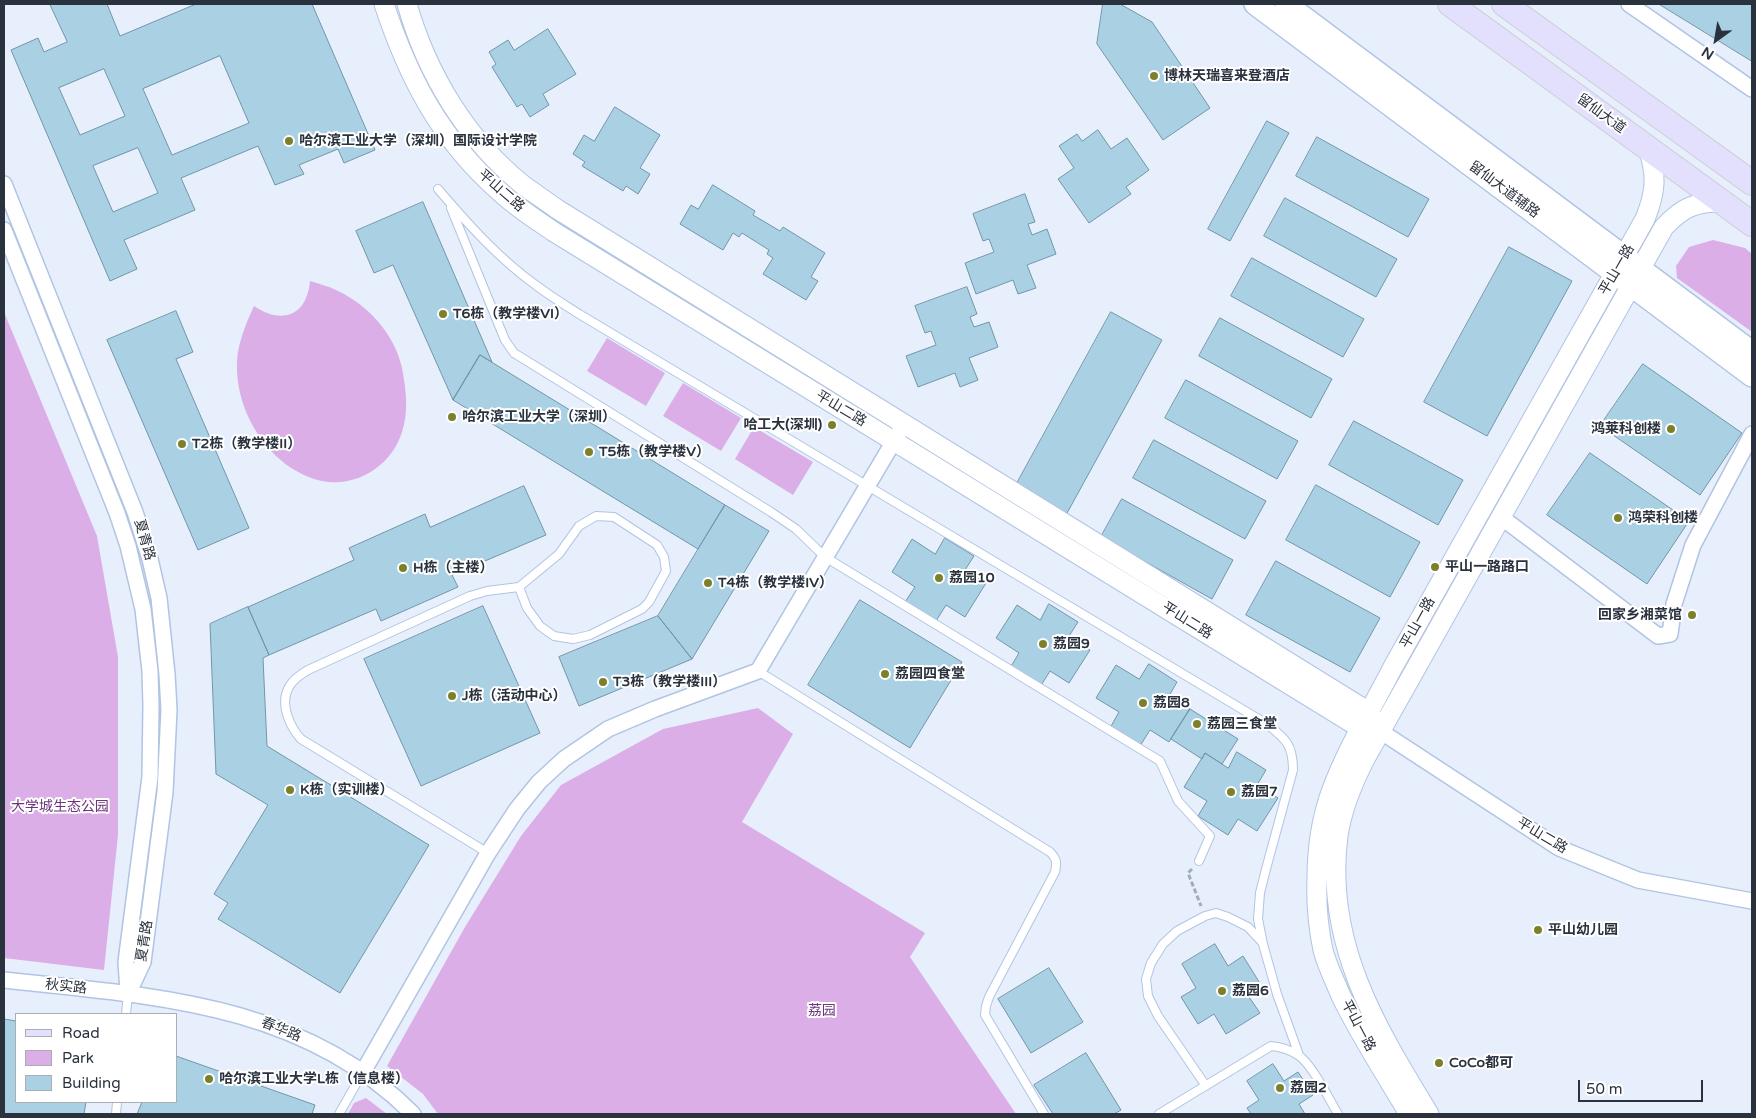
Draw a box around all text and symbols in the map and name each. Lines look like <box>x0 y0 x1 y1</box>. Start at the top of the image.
north arrow <box>1691 15 1741 65</box>
text: N <box>1699 43 1717 63</box>
place label: 博林天瑞喜来登酒店 <box>1164 68 1290 84</box>
marker: 博林天瑞喜来登酒店 <box>1148 70 1160 82</box>
street label: 留仙大道 <box>1573 91 1629 137</box>
place label: 哈尔滨工业大学（深圳）国际设计学院 <box>299 133 537 149</box>
marker: 哈尔滨工业大学（深圳）国际设计学院 <box>283 135 295 147</box>
street label: 留仙大道辅路 <box>1465 158 1543 222</box>
street label: 平山二路 <box>474 166 528 216</box>
street label: 平山一路 <box>1596 242 1638 298</box>
place label: T6栋（教学楼VI） <box>453 306 568 322</box>
marker: T6栋（教学楼VI） <box>437 308 449 320</box>
street label: 平山二路 <box>813 387 869 431</box>
place label: 哈尔滨工业大学（深圳） <box>462 409 616 425</box>
marker: 哈尔滨工业大学（深圳） <box>446 411 458 423</box>
place label: 哈工大(深圳) <box>743 417 822 433</box>
marker: 哈工大(深圳) <box>826 419 838 431</box>
place label: 鸿莱科创楼 <box>1591 421 1661 437</box>
marker: 鸿莱科创楼 <box>1665 423 1677 435</box>
place label: T2栋（教学楼II） <box>192 436 301 452</box>
marker: T2栋（教学楼II） <box>176 438 188 450</box>
place label: T5栋（教学楼V） <box>599 444 710 460</box>
marker: T5栋（教学楼V） <box>583 446 595 458</box>
place label: 鸿荣科创楼 <box>1628 510 1698 526</box>
marker: 鸿荣科创楼 <box>1612 512 1624 524</box>
street label: 夏青路 <box>130 517 158 563</box>
place label: 平山一路路口 <box>1445 559 1529 575</box>
place label: H栋（主楼） <box>413 560 494 576</box>
marker: 平山一路路口 <box>1429 561 1441 573</box>
marker: H栋（主楼） <box>397 562 409 574</box>
place label: 荔园10 <box>949 570 995 586</box>
marker: 荔园10 <box>933 572 945 584</box>
place label: T4栋（教学楼IV） <box>718 575 833 591</box>
marker: T4栋（教学楼IV） <box>702 577 714 589</box>
street label: 平山一路 <box>1397 594 1439 652</box>
street label: 平山二路 <box>1159 599 1215 643</box>
place label: 回家乡湘菜馆 <box>1598 607 1682 623</box>
marker: 回家乡湘菜馆 <box>1686 609 1698 621</box>
place label: 荔园9 <box>1053 636 1090 652</box>
marker: 荔园9 <box>1037 638 1049 650</box>
place label: 荔园四食堂 <box>895 666 965 682</box>
marker: 荔园四食堂 <box>879 668 891 680</box>
place label: T3栋（教学楼III） <box>613 674 726 690</box>
marker: T3栋（教学楼III） <box>597 676 609 688</box>
place label: J栋（活动中心） <box>462 688 567 704</box>
marker: J栋（活动中心） <box>446 690 458 702</box>
place label: 荔园8 <box>1153 695 1190 711</box>
marker: 荔园8 <box>1137 697 1149 709</box>
place label: 荔园三食堂 <box>1207 716 1277 732</box>
marker: 荔园三食堂 <box>1191 718 1203 730</box>
place label: K栋（实训楼） <box>300 782 393 798</box>
marker: K栋（实训楼） <box>284 784 296 796</box>
place label: 荔园7 <box>1241 784 1278 800</box>
marker: 荔园7 <box>1225 786 1237 798</box>
park label: 大学城生态公园 <box>11 799 109 815</box>
street label: 平山二路 <box>1514 814 1570 858</box>
street label: 夏青路 <box>133 919 157 963</box>
place label: 平山幼儿园 <box>1548 922 1618 938</box>
marker: 平山幼儿园 <box>1532 924 1544 936</box>
street label: 秋实路 <box>44 976 88 998</box>
place label: 荔园6 <box>1232 983 1269 999</box>
marker: 荔园6 <box>1216 985 1228 997</box>
street label: 平山一路 <box>1337 997 1379 1055</box>
park label: 荔园 <box>808 1003 836 1019</box>
legend <box>15 1013 178 1103</box>
street label: 春华路 <box>258 1014 304 1046</box>
text: Road <box>62 1024 100 1042</box>
text: Park <box>62 1049 94 1067</box>
place label: CoCo都可 <box>1449 1055 1513 1071</box>
marker: CoCo都可 <box>1433 1057 1445 1069</box>
scale bar <box>1581 1070 1706 1102</box>
place label: 哈尔滨工业大学L栋（信息楼） <box>219 1071 409 1087</box>
marker: 哈尔滨工业大学L栋（信息楼） <box>203 1073 215 1085</box>
text: Building <box>62 1074 121 1092</box>
place label: 荔园2 <box>1290 1080 1327 1096</box>
text: 50 m <box>1586 1080 1623 1098</box>
marker: 荔园2 <box>1274 1082 1286 1094</box>

